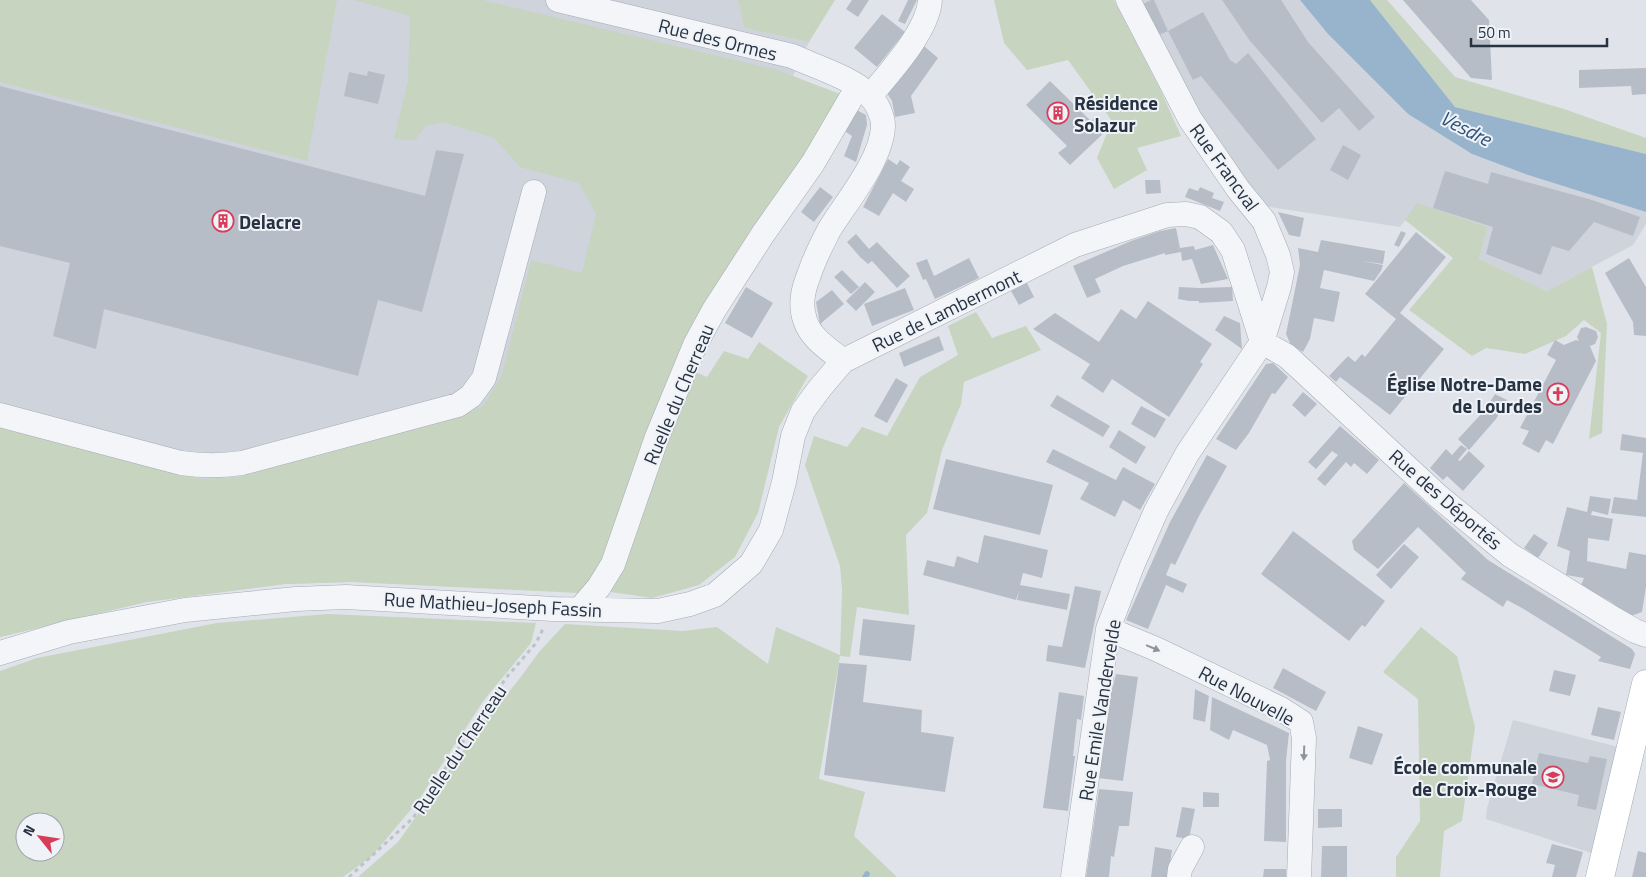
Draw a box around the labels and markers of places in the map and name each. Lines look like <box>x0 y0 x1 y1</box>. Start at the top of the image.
place label: Résidence Solazur <box>1074 88 1158 139</box>
building icon: Résidence Solazur <box>1046 101 1070 125</box>
place label: Delacre <box>239 207 301 236</box>
building icon: Delacre <box>211 209 235 233</box>
place label: Église Notre-Dame de Lourdes <box>1387 369 1542 420</box>
church icon: Église Notre-Dame de Lourdes <box>1546 382 1570 406</box>
place label: École communale de Croix-Rouge <box>1393 752 1537 803</box>
school or university icon: École communale de Croix-Rouge <box>1541 765 1565 789</box>

